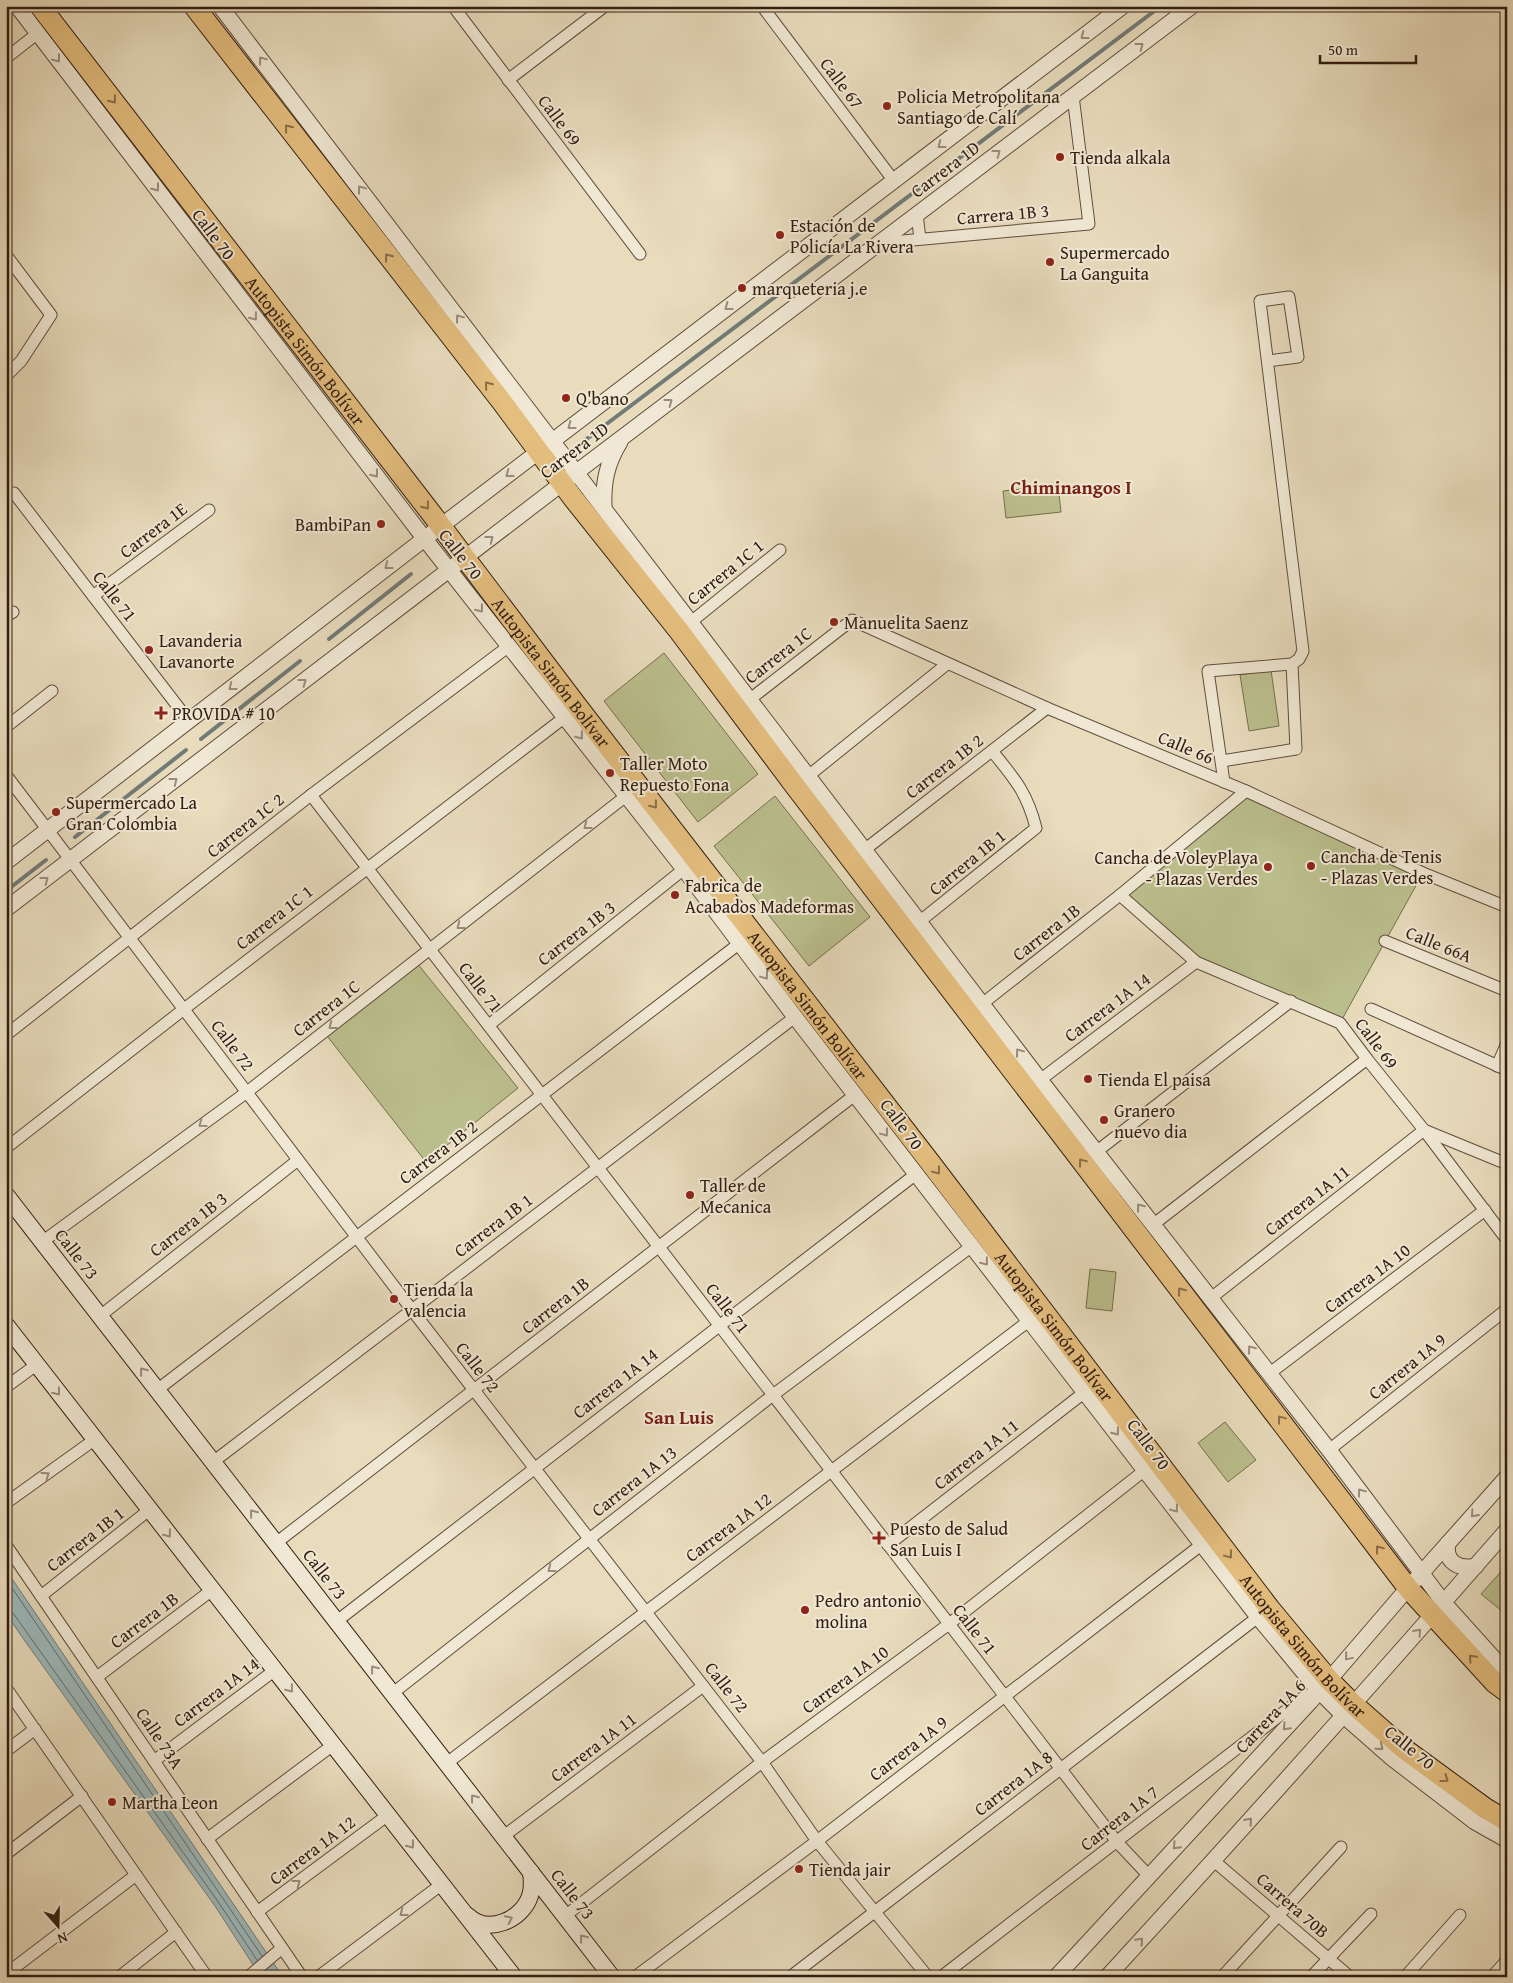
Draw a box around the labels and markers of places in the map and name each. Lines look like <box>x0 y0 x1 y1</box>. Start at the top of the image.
place label: Policia Metropolitana Santiago de Calí <box>897 83 1060 131</box>
marker: Policia Metropolitana Santiago de Calí <box>881 100 893 112</box>
place label: Tienda alkala <box>1070 144 1171 171</box>
marker: Tienda alkala <box>1054 151 1066 163</box>
place label: Estación de Policía La Rivera <box>790 212 914 260</box>
marker: Estación de Policía La Rivera <box>774 229 786 241</box>
place label: Supermercado La Ganguita <box>1060 239 1170 287</box>
marker: Supermercado La Ganguita <box>1044 256 1056 268</box>
place label: marqueteria j.e <box>752 275 867 302</box>
marker: marqueteria j.e <box>736 282 748 294</box>
place label: Q'bano <box>576 385 629 412</box>
marker: Q'bano <box>560 392 572 404</box>
place label: BambiPan <box>295 511 371 538</box>
marker: BambiPan <box>375 518 387 530</box>
place label: Manuelita Saenz <box>844 609 968 636</box>
marker: Manuelita Saenz <box>828 616 840 628</box>
place label: Lavanderia Lavanorte <box>159 627 243 675</box>
marker: Lavanderia Lavanorte <box>143 644 155 656</box>
place label: PROVIDA # 10 <box>172 700 275 727</box>
marker: PROVIDA # 10 <box>154 706 168 720</box>
place label: Taller Moto Repuesto Fona <box>620 750 730 798</box>
marker: Taller Moto Repuesto Fona <box>604 767 616 779</box>
place label: Supermercado La Gran Colombia <box>66 789 197 837</box>
marker: Supermercado La Gran Colombia <box>50 806 62 818</box>
place label: Cancha de Tenis - Plazas Verdes <box>1321 843 1442 891</box>
place label: Cancha de VoleyPlaya - Plazas Verdes <box>1094 844 1258 892</box>
marker: Cancha de Tenis - Plazas Verdes <box>1305 860 1317 872</box>
marker: Cancha de VoleyPlaya - Plazas Verdes <box>1262 861 1274 873</box>
place label: Fabrica de Acabados Madeformas <box>685 872 854 920</box>
marker: Fabrica de Acabados Madeformas <box>669 889 681 901</box>
place label: Tienda El paisa <box>1098 1066 1211 1093</box>
marker: Tienda El paisa <box>1082 1073 1094 1085</box>
place label: Granero nuevo dia <box>1114 1097 1188 1145</box>
marker: Granero nuevo dia <box>1098 1114 1110 1126</box>
place label: Taller de Mecanica <box>700 1172 772 1220</box>
marker: Taller de Mecanica <box>684 1189 696 1201</box>
place label: Tienda la valencia <box>404 1276 474 1324</box>
marker: Tienda la valencia <box>388 1293 400 1305</box>
place label: Puesto de Salud San Luis I <box>890 1515 1009 1563</box>
marker: Puesto de Salud San Luis I <box>872 1531 886 1545</box>
place label: Pedro antonio molina <box>815 1587 922 1635</box>
marker: Pedro antonio molina <box>799 1604 811 1616</box>
place label: Martha Leon <box>122 1789 218 1816</box>
marker: Martha Leon <box>106 1796 118 1808</box>
place label: Tienda jair <box>809 1856 891 1883</box>
marker: Tienda jair <box>793 1863 805 1875</box>

